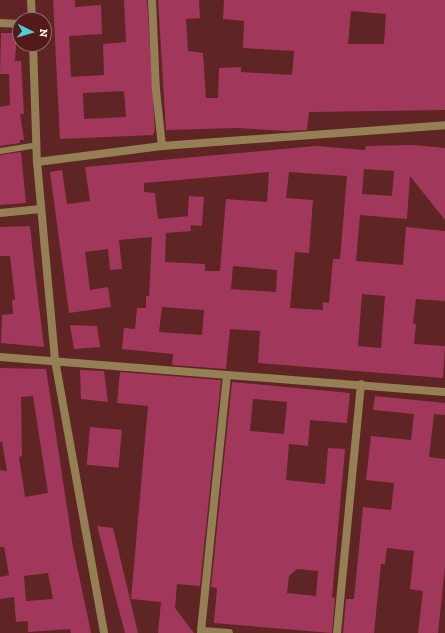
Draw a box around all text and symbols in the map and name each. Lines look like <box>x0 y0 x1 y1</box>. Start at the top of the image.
north arrow <box>12 12 52 52</box>
text: N <box>37 28 50 38</box>

